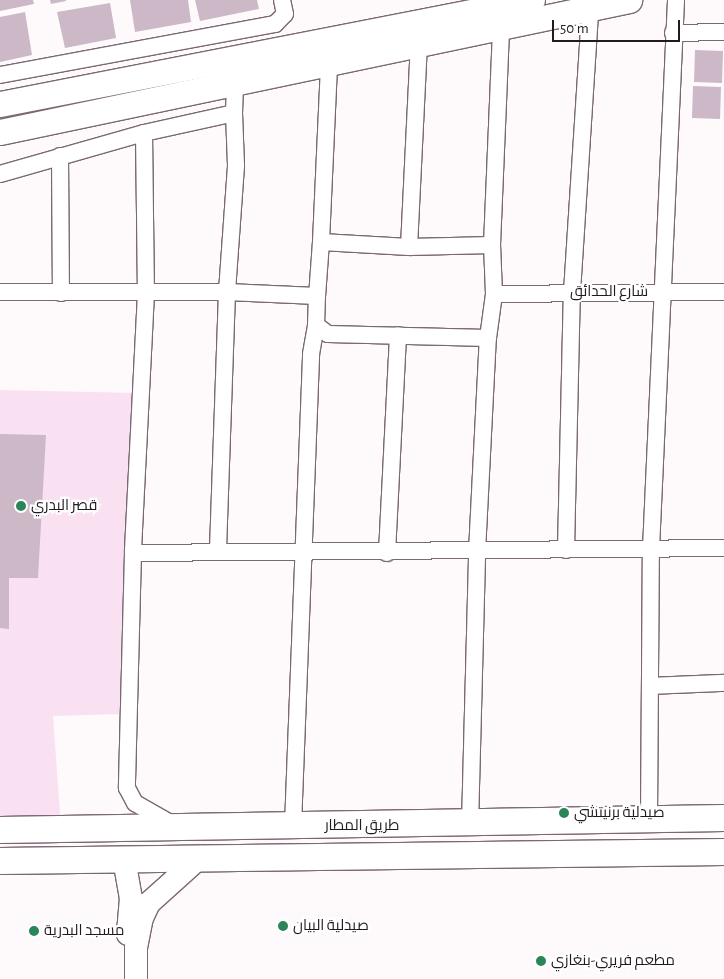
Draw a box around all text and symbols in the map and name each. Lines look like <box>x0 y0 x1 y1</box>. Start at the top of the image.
scale bar <box>554 10 682 42</box>
text: 50 m <box>560 21 589 36</box>
street label: شارع الحدائق <box>570 283 648 301</box>
place label: قصر البدري <box>31 497 97 515</box>
marker: قصر البدري <box>15 500 27 512</box>
place label: صيدلية برنيتشي <box>574 804 664 822</box>
marker: صيدلية برنيتشي <box>558 807 570 819</box>
street label: طريق المطار <box>325 817 399 835</box>
place label: صيدلية البيان <box>293 917 369 935</box>
marker: صيدلية البيان <box>277 920 289 932</box>
place label: مسجد البدرية <box>44 922 124 940</box>
marker: مسجد البدرية <box>28 925 40 937</box>
place label: مطعم فريري-بنغازي <box>551 952 675 970</box>
marker: مطعم فريري-بنغازي <box>535 955 547 967</box>

